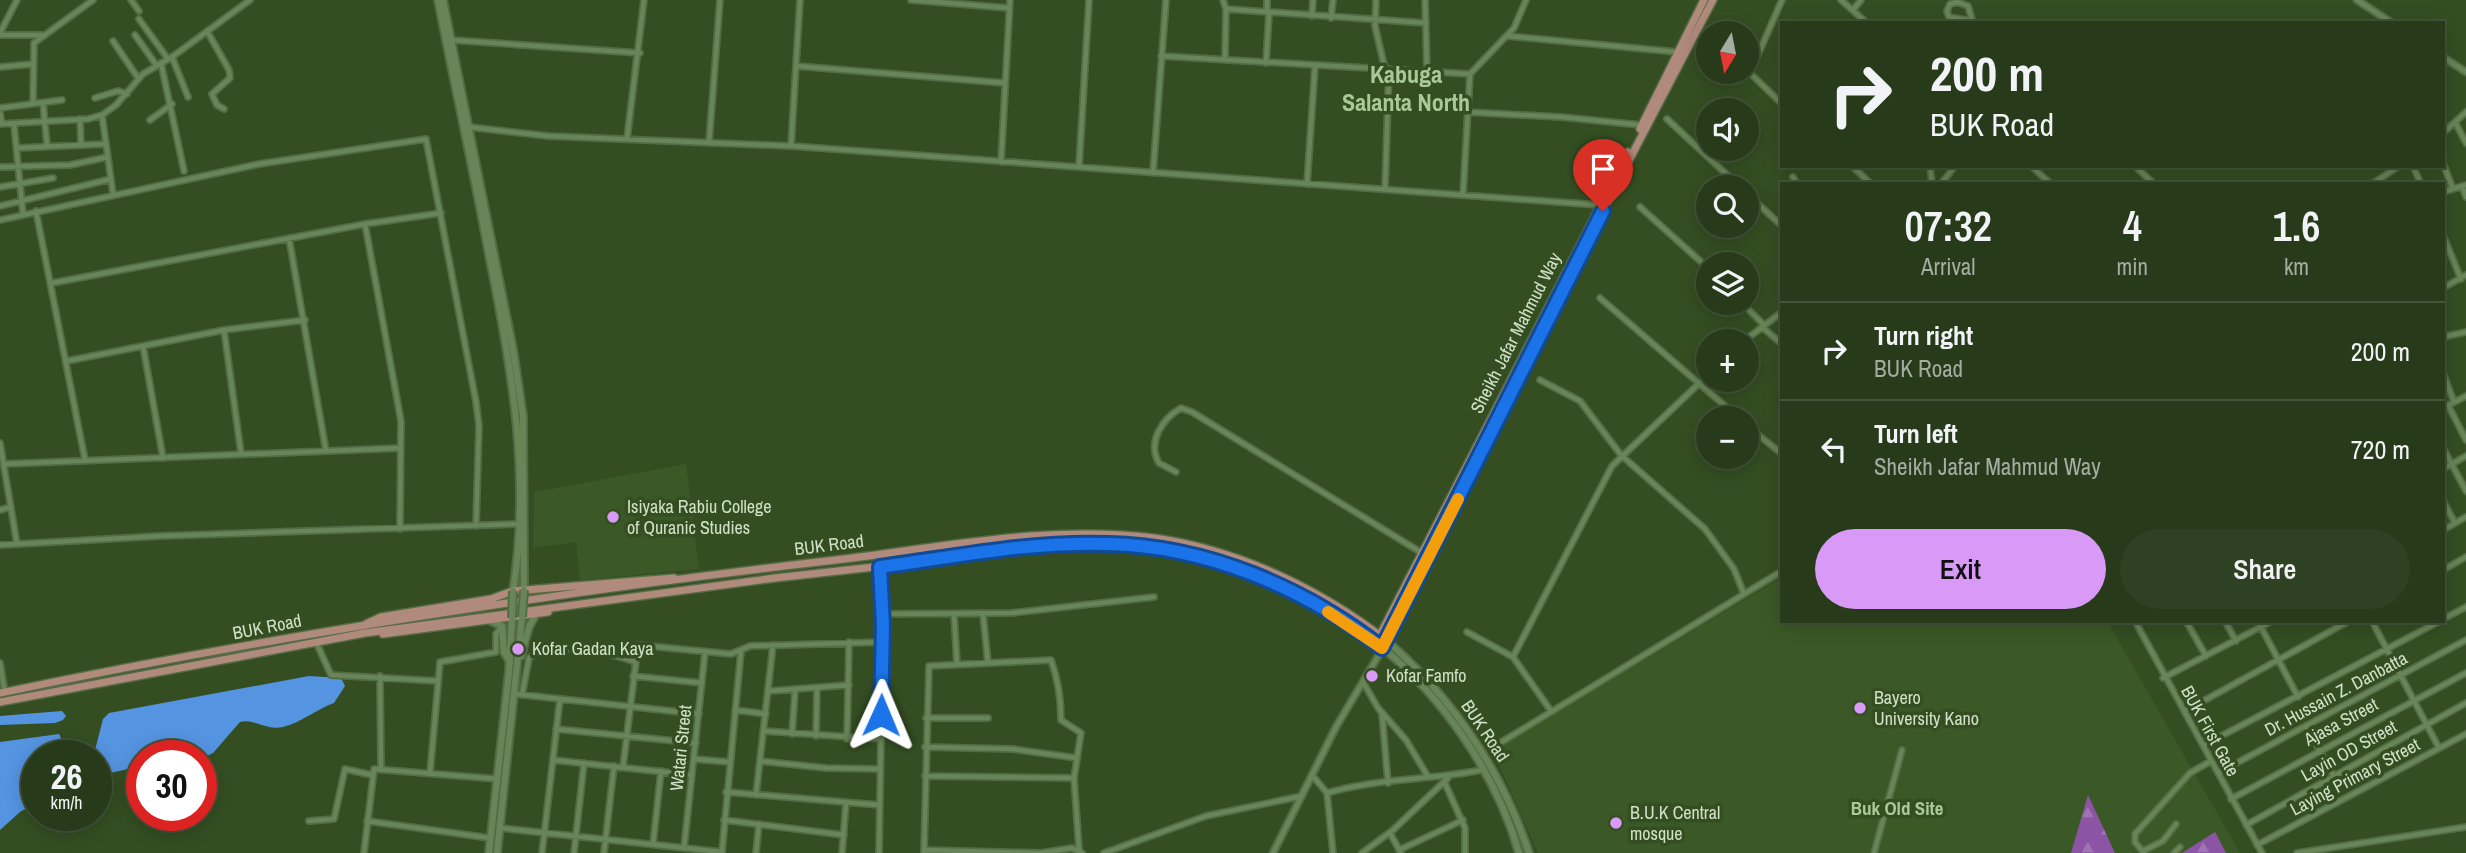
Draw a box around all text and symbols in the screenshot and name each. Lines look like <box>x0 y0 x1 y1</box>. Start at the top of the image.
north arrow <box>1696 21 1759 84</box>
map controls <box>1696 21 1759 469</box>
text: 200 m <box>1930 40 2044 106</box>
icon: right <box>1815 49 1906 140</box>
district label: Kabuga Salanta North <box>1342 58 1470 118</box>
button: sound <box>1696 98 1759 161</box>
text: BUK Road <box>1930 103 2054 146</box>
pin <box>1573 139 1633 211</box>
icon: arrive <box>1584 150 1622 188</box>
button: search <box>1696 175 1759 238</box>
text: 07:32 <box>1905 198 1992 254</box>
text: 4 <box>2123 198 2142 254</box>
text: 1.6 <box>2273 198 2320 254</box>
street label: Sheikh Jafar Mahmud Way <box>1464 247 1567 418</box>
text: Arrival <box>1921 251 1976 282</box>
text: min <box>2117 251 2148 282</box>
text: km <box>2284 251 2309 282</box>
button: layers <box>1696 252 1759 315</box>
text: Turn right <box>1874 318 1973 353</box>
button: + <box>1696 329 1759 392</box>
icon: right <box>1815 332 1853 370</box>
text: 200 m <box>2351 334 2410 369</box>
text: BUK Road <box>1874 353 1963 384</box>
button: − <box>1696 406 1759 469</box>
text: Turn left <box>1874 416 1958 451</box>
icon: left <box>1815 430 1853 468</box>
text: 720 m <box>2351 432 2410 467</box>
text: Sheikh Jafar Mahmud Way <box>1874 451 2101 482</box>
place label: Isiyaka Rabiu College of Quranic Studies <box>627 494 771 540</box>
marker: Isiyaka Rabiu College of Quranic Studies <box>605 509 621 525</box>
street label: BUK Road <box>793 528 865 561</box>
button: Exit <box>1815 529 2106 609</box>
button: Share <box>2120 529 2410 609</box>
street label: BUK Road <box>230 608 304 645</box>
place label: Kofar Gadan Kaya <box>532 636 653 661</box>
marker: Kofar Gadan Kaya <box>510 641 526 657</box>
street label: Dr. Hussain Z. Danbatta <box>2260 645 2412 742</box>
place label: Kofar Famfo <box>1386 663 1467 688</box>
marker: Kofar Famfo <box>1364 668 1380 684</box>
position arrow <box>844 678 918 752</box>
street label: BUK First Gate <box>2175 681 2246 781</box>
place label: Bayero University Kano <box>1874 685 1979 731</box>
street label: Ajasa Street <box>2299 692 2382 752</box>
street label: BUK Road <box>1456 695 1515 767</box>
marker: Bayero University Kano <box>1852 700 1868 716</box>
street label: Watari Street <box>664 704 697 792</box>
street label: Layin OD Street <box>2296 714 2401 787</box>
street label: Laying Primary Street <box>2286 732 2424 821</box>
speed limit sign: 30 <box>126 740 217 831</box>
text: 26 <box>51 753 82 800</box>
text: km/h <box>51 790 83 815</box>
district label: Buk Old Site <box>1851 795 1944 821</box>
place label: B.U.K Central mosque <box>1630 800 1720 846</box>
marker: B.U.K Central mosque <box>1608 815 1624 831</box>

